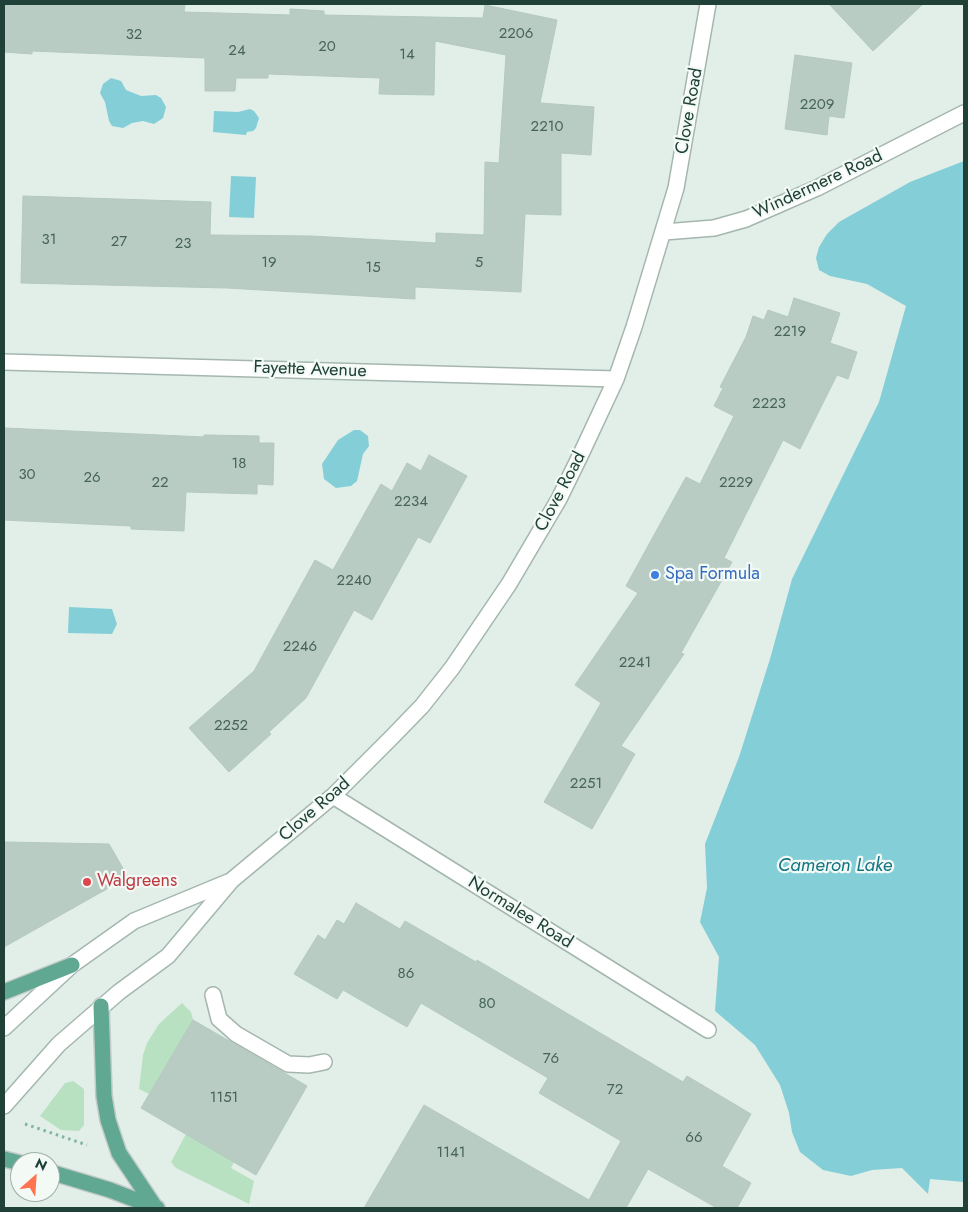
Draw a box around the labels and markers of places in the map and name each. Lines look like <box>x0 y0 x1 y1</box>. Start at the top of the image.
place label: Spa Formula <box>665 564 760 586</box>
marker: Spa Formula <box>649 569 661 581</box>
place label: Walgreens <box>97 871 177 893</box>
marker: Walgreens <box>81 876 93 888</box>

